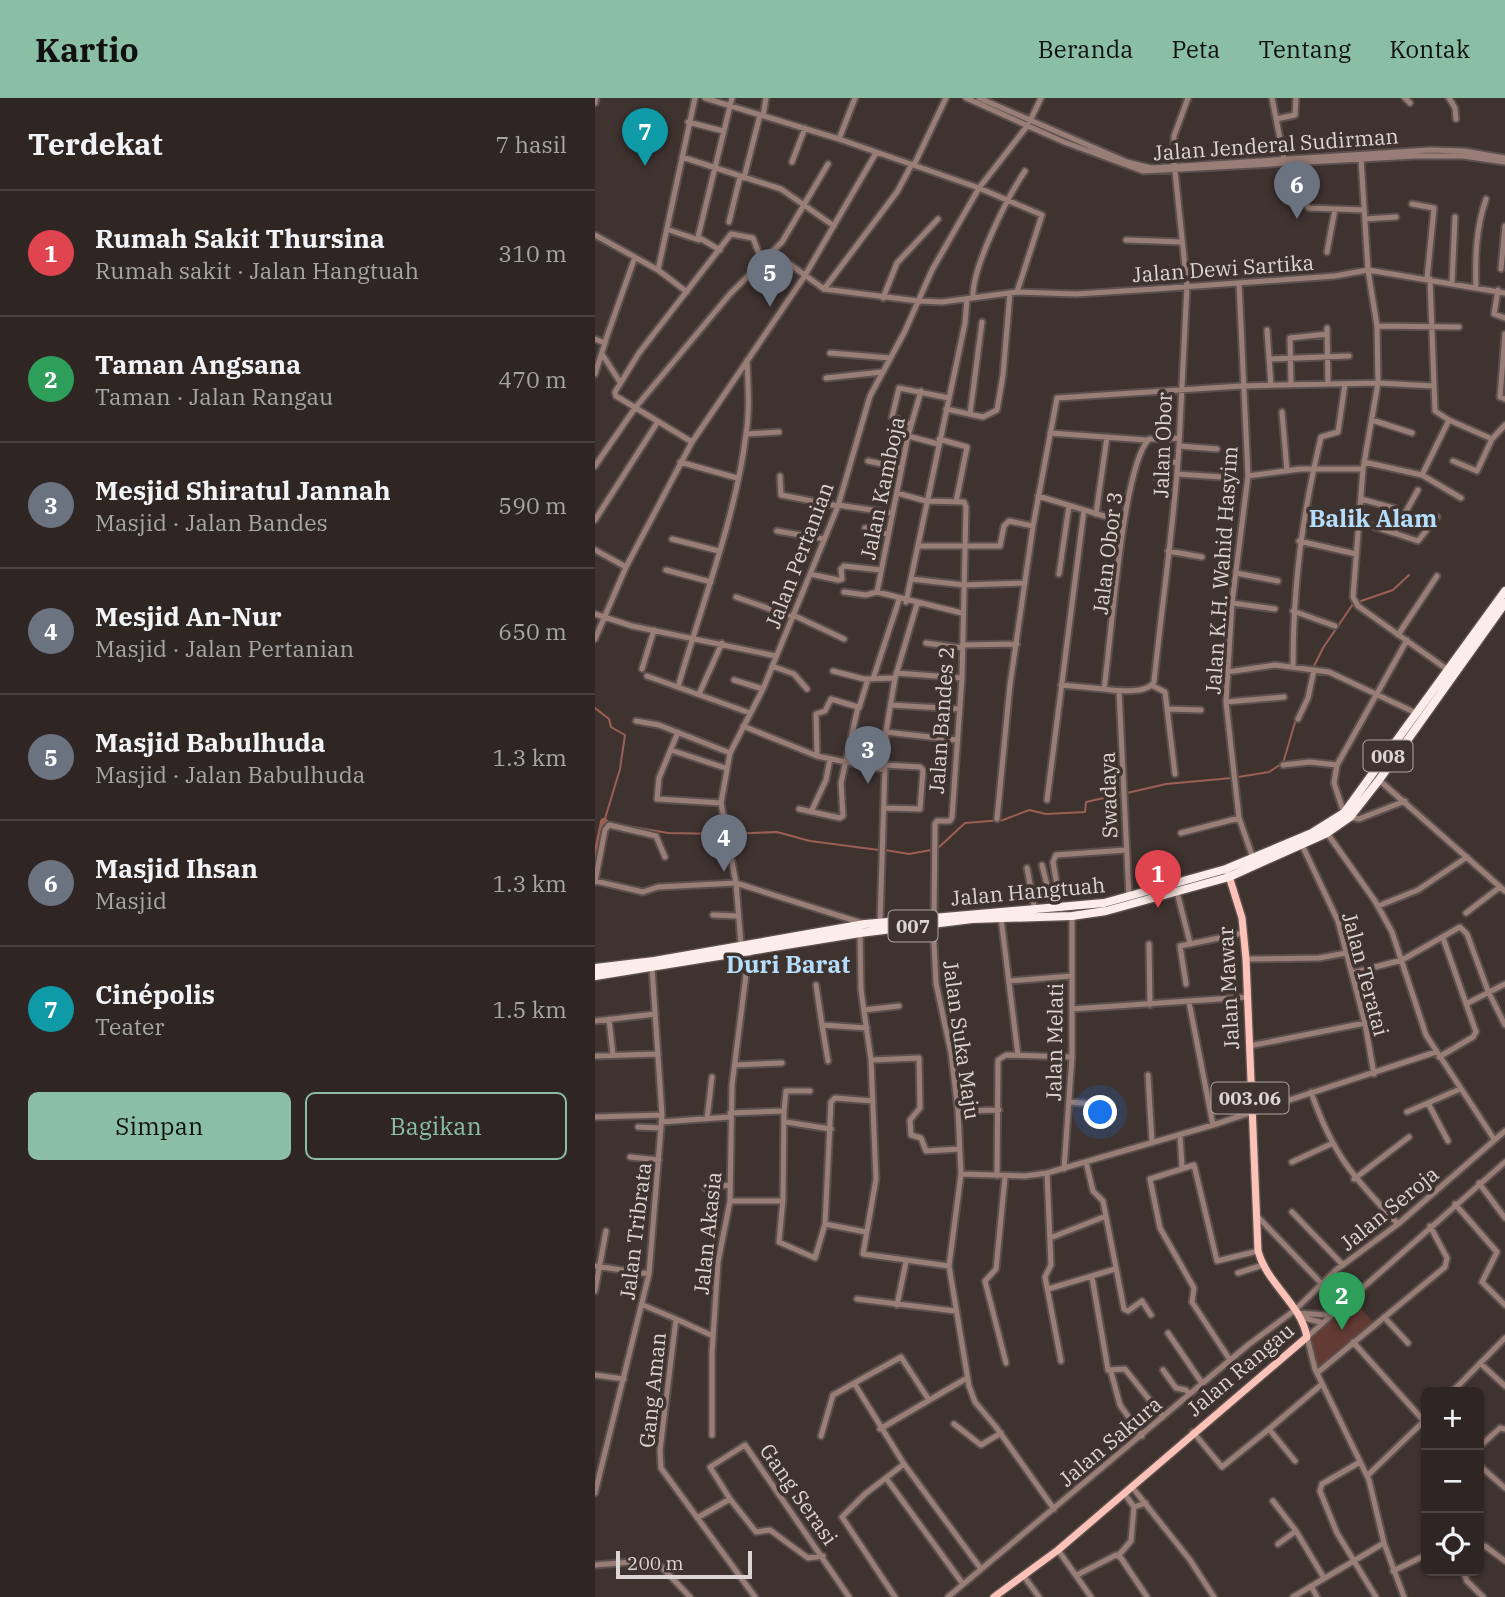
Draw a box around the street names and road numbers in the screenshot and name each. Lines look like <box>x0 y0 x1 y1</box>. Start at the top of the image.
street label: Jalan Jenderal Sudirman <box>1152 121 1400 167</box>
street label: Jalan Dewi Sartika <box>1131 248 1315 288</box>
street label: Jalan Obor <box>1146 391 1178 498</box>
street label: Jalan Kamboja <box>853 414 911 562</box>
street label: Jalan K.H. Wahid Hasyim <box>1198 445 1244 695</box>
street label: Jalan Pertanian <box>758 478 840 632</box>
street label: Jalan Obor 3 <box>1086 490 1128 616</box>
street label: Jalan Bandes 2 <box>922 645 960 795</box>
road number: 008 <box>1363 740 1413 772</box>
street label: Swadaya <box>1093 751 1123 839</box>
street label: Jalan Hangtuah <box>950 870 1106 912</box>
street label: Jalan Teratai <box>1336 909 1396 1039</box>
road number: 007 <box>889 911 937 942</box>
street label: Jalan Mawar <box>1211 925 1245 1050</box>
street label: Jalan Suka Maju <box>937 959 987 1121</box>
street label: Jalan Melati <box>1039 983 1069 1101</box>
road number: 003.06 <box>1211 1082 1289 1114</box>
street label: Jalan Seroja <box>1334 1159 1444 1257</box>
street label: Jalan Tribrata <box>613 1161 657 1301</box>
street label: Jalan Akasia <box>687 1170 727 1296</box>
street label: Jalan Rangau <box>1181 1316 1299 1422</box>
street label: Gang Aman <box>632 1331 672 1449</box>
street label: Jalan Sakura <box>1052 1390 1168 1492</box>
street label: Gang Serasi <box>754 1438 844 1550</box>

